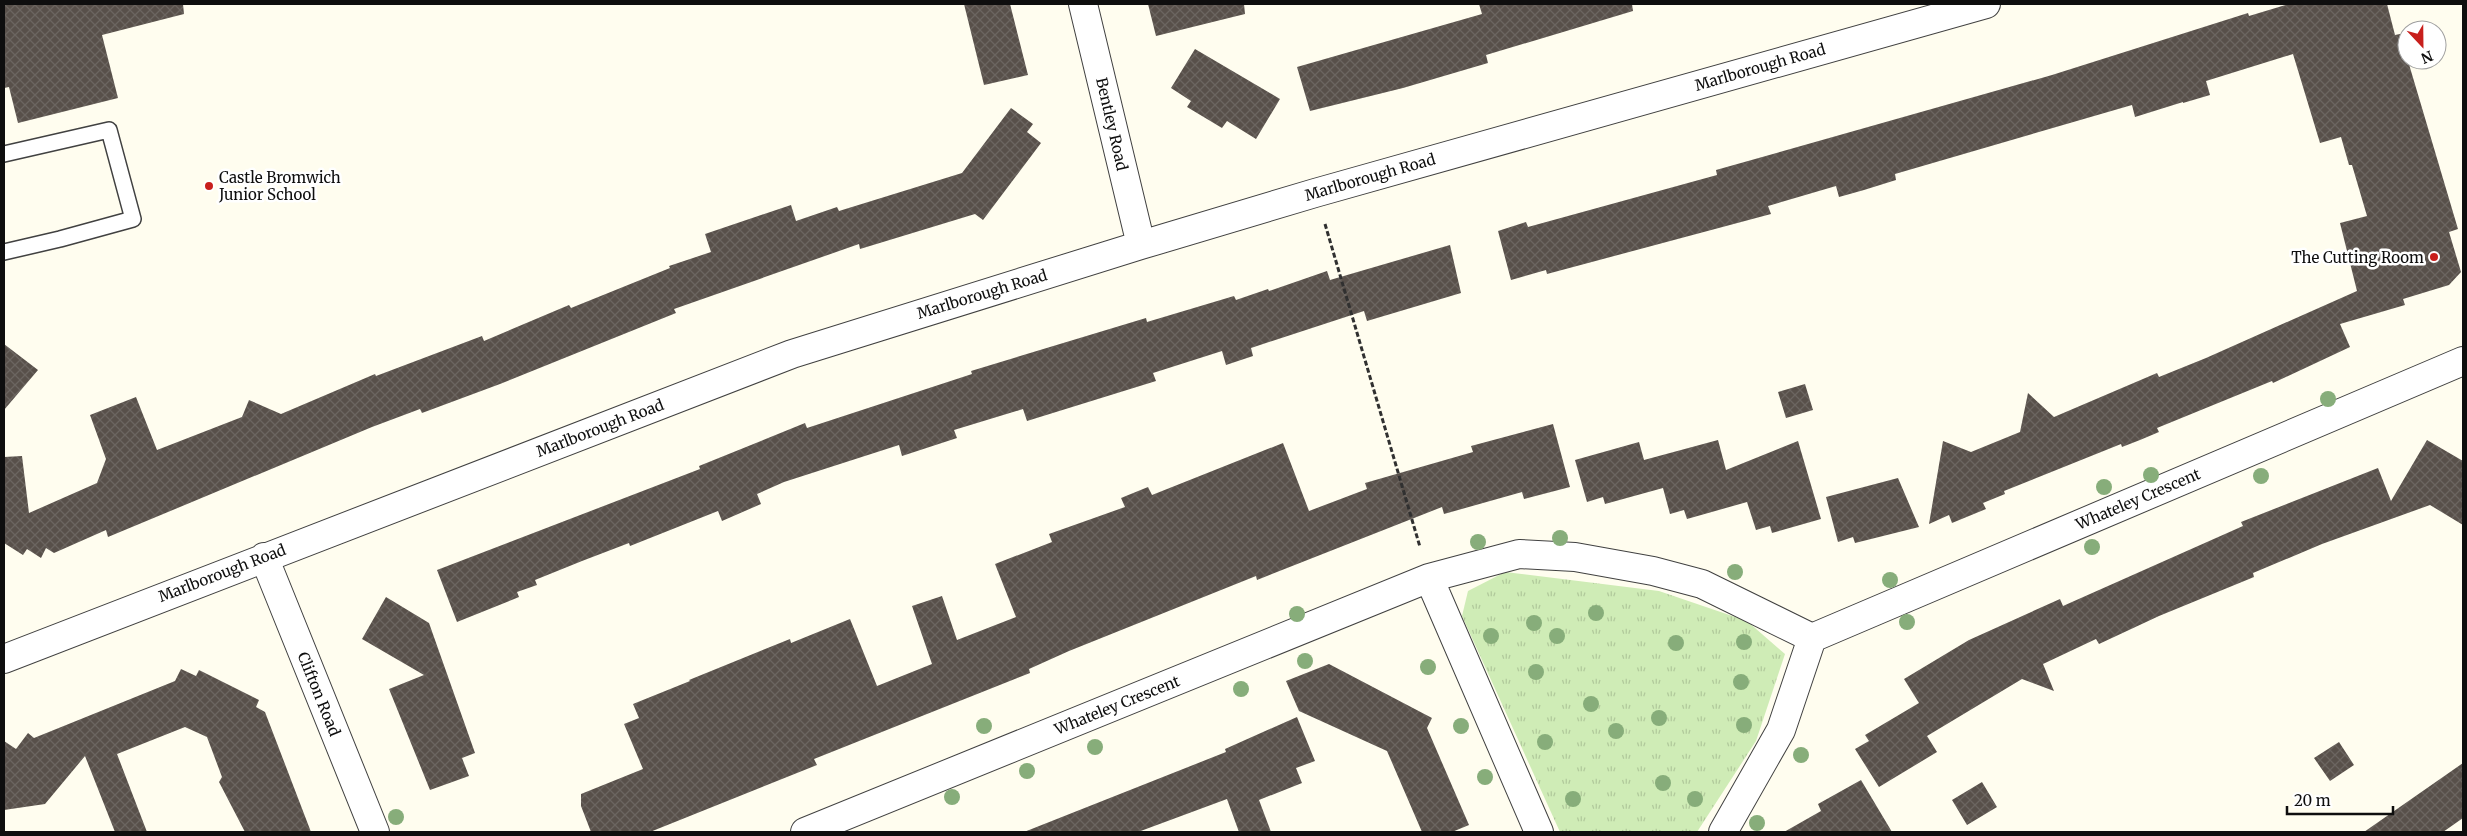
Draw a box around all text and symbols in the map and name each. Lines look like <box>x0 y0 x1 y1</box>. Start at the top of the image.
north arrow <box>2397 20 2447 70</box>
street label: Marlborough Road <box>1693 39 1827 95</box>
text: N <box>2418 47 2435 67</box>
street label: Bentley Road <box>1092 76 1132 172</box>
street label: Marlborough Road <box>1303 149 1437 205</box>
place label: Castle Bromwich Junior School <box>218 168 341 204</box>
marker: Castle Bromwich Junior School <box>203 180 215 192</box>
place label: The Cutting Room <box>2291 248 2424 267</box>
marker: The Cutting Room <box>2428 251 2440 263</box>
street label: Marlborough Road <box>915 265 1049 323</box>
street label: Marlborough Road <box>534 395 666 461</box>
street label: Whateley Crescent <box>2072 464 2203 534</box>
street label: Marlborough Road <box>156 540 288 606</box>
street label: Clifton Road <box>293 649 345 739</box>
street label: Whateley Crescent <box>1051 671 1183 739</box>
scale bar <box>2287 784 2393 816</box>
text: 20 m <box>2294 791 2331 810</box>

